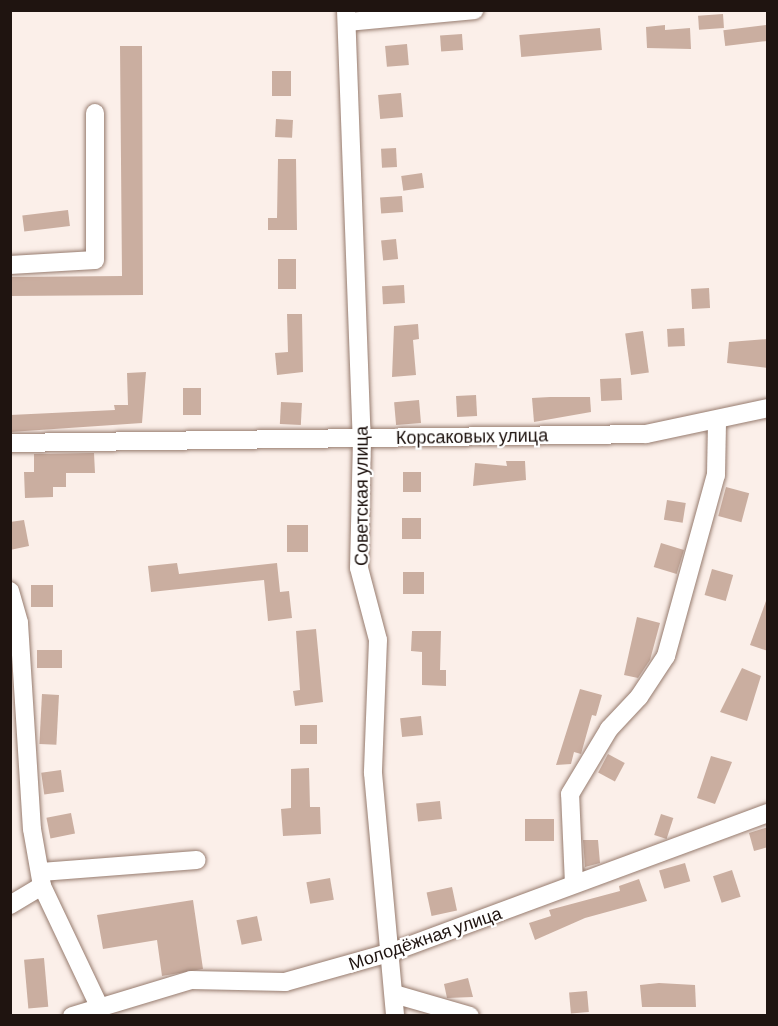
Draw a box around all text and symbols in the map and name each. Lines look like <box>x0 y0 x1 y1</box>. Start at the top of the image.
street label: Корсаковых улица <box>396 424 548 448</box>
street label: Советская улица <box>350 426 372 566</box>
street label: Молодёжная улица <box>346 902 504 974</box>

